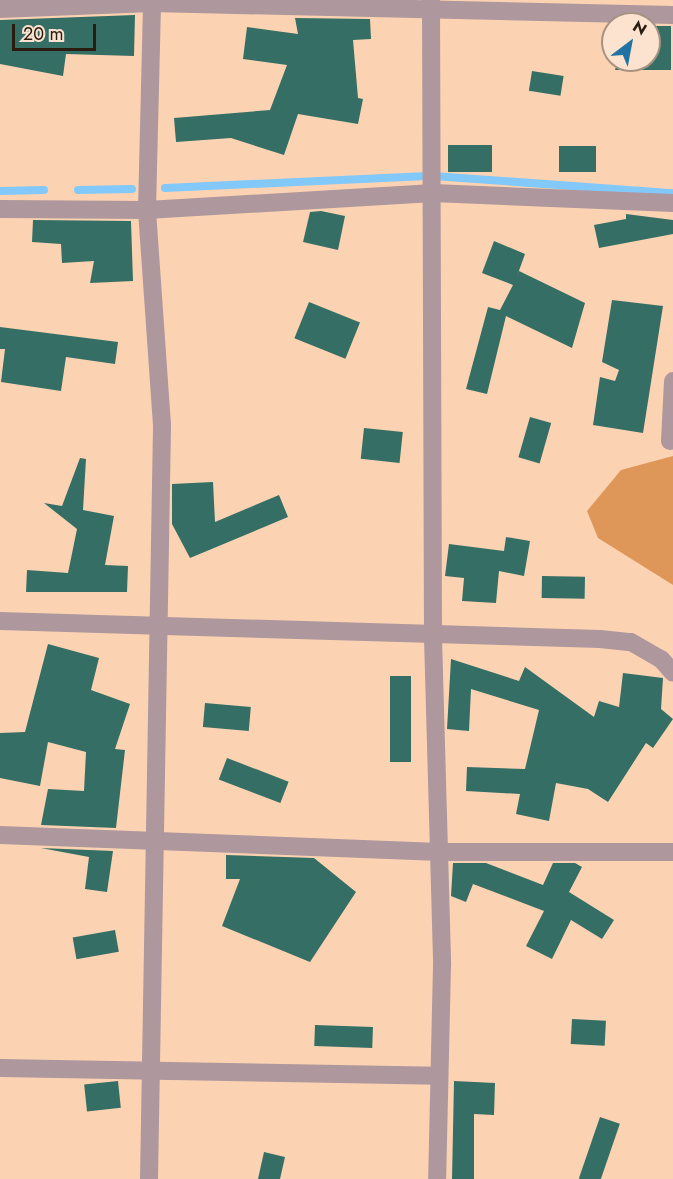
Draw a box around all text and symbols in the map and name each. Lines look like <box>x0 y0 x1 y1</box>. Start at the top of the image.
scale bar <box>15 12 99 50</box>
north arrow <box>601 12 661 72</box>
text: N <box>628 15 651 41</box>
text: 20 m <box>23 21 63 47</box>

